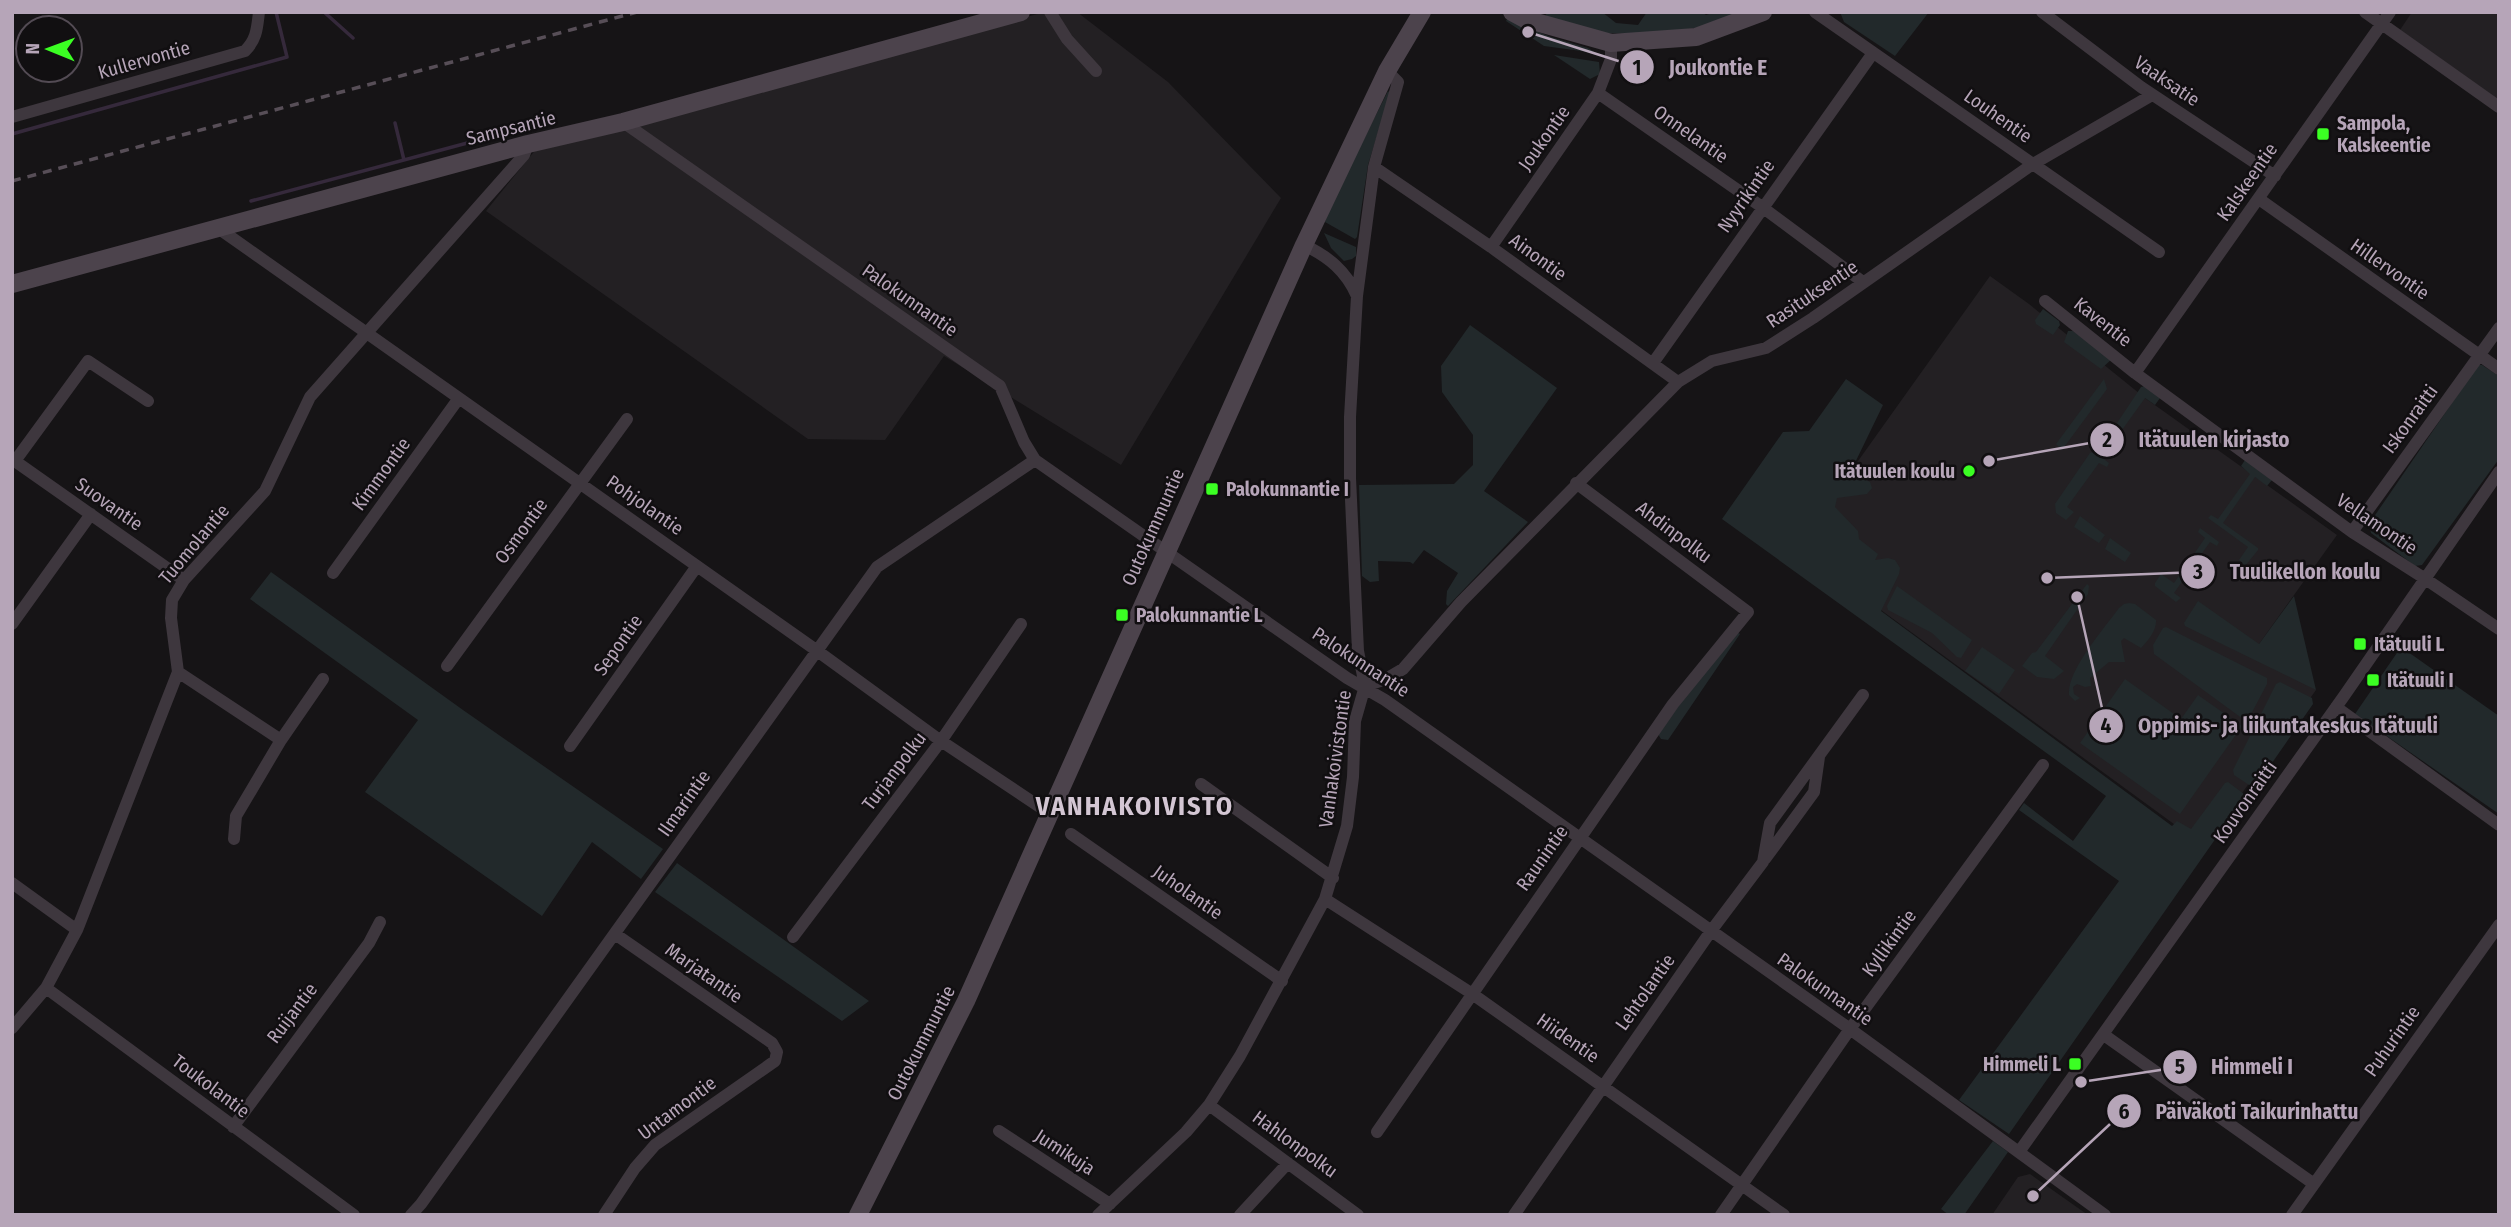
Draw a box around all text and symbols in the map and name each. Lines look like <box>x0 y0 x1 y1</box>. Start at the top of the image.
north arrow <box>14 14 84 84</box>
street label: Kullervontie <box>95 36 193 84</box>
text: N <box>21 43 44 55</box>
callout: Joukontie E <box>1620 46 1781 88</box>
street label: Vaaksatie <box>2130 51 2204 111</box>
text: 1 <box>1633 55 1641 81</box>
text: Joukontie E <box>1668 55 1767 81</box>
street label: Louhentie <box>1960 84 2036 148</box>
street label: Onnelantie <box>1649 100 1733 168</box>
street label: Joukontie <box>1513 101 1575 175</box>
street label: Sampsantie <box>464 106 558 150</box>
place label: Sampola, Kalskeentie <box>2337 112 2431 157</box>
marker: Sampola, Kalskeentie <box>2315 126 2331 142</box>
street label: Kalskeentie <box>2212 139 2282 225</box>
street label: Nyyrikintie <box>1713 155 1779 237</box>
street label: Ainontie <box>1505 229 1571 285</box>
street label: Hillervontie <box>2346 233 2434 305</box>
street label: Rasituksentie <box>1762 255 1862 333</box>
street label: Palokunnantie <box>858 259 962 341</box>
street label: Kaventie <box>2069 292 2137 352</box>
street label: Iskonraitti <box>2377 380 2443 458</box>
callout: Itätuulen kirjasto <box>2090 419 2304 461</box>
text: 2 <box>2101 427 2112 453</box>
text: Itätuulen kirjasto <box>2139 427 2289 453</box>
street label: Kimmontie <box>347 433 415 515</box>
place label: Itätuulen koulu <box>1834 460 1955 483</box>
marker: Itätuulen koulu <box>1961 463 1977 479</box>
street label: Outokummuntie <box>1117 465 1189 589</box>
street label: Pohjolantie <box>602 470 688 540</box>
street label: Suovantie <box>71 472 147 536</box>
place label: Palokunnantie I <box>1226 478 1349 501</box>
marker: Palokunnantie I <box>1204 481 1220 497</box>
street label: Vellamontie <box>2332 489 2422 559</box>
street label: Osmontie <box>490 494 552 568</box>
street label: Ahdinpolku <box>1632 496 1716 568</box>
street label: Tuomolantie <box>154 499 234 589</box>
callout: Tuulikellon koulu <box>2181 551 2395 593</box>
text: 3 <box>2192 559 2203 585</box>
text: Tuulikellon koulu <box>2230 559 2380 585</box>
place label: Palokunnantie L <box>1136 604 1263 627</box>
marker: Palokunnantie L <box>1114 607 1130 623</box>
street label: Sepontie <box>589 610 647 680</box>
street label: Palokunnantie <box>1308 622 1414 702</box>
place label: Itätuuli L <box>2374 633 2445 656</box>
marker: Itätuuli L <box>2352 636 2368 652</box>
place label: Itätuuli I <box>2387 669 2454 692</box>
marker: Itätuuli I <box>2365 672 2381 688</box>
street label: Vanhakoivistontie <box>1314 689 1356 829</box>
callout: Oppimis- ja liikuntakeskus Itätuuli <box>2089 705 2452 747</box>
text: 4 <box>2101 713 2112 739</box>
text: Oppimis- ja liikuntakeskus Itätuuli <box>2138 713 2438 739</box>
street label: Turjanpolku <box>857 727 931 815</box>
street label: Kouvonraitti <box>2208 756 2282 848</box>
street label: Ilmarintie <box>653 765 715 841</box>
district label: VANHAKOIVISTO <box>1035 791 1234 822</box>
street label: Raunintie <box>1511 821 1573 895</box>
street label: Juholantie <box>1149 860 1227 924</box>
street label: Kyllikintie <box>1857 905 1921 981</box>
street label: Marjatantie <box>661 938 747 1008</box>
street label: Palokunnantie <box>1773 948 1877 1030</box>
street label: Lehtolantie <box>1610 949 1680 1035</box>
street label: Ruijantie <box>262 978 322 1048</box>
street label: Outokummuntie <box>882 982 960 1104</box>
street label: Puhurintie <box>2359 1001 2425 1081</box>
street label: Hiidentie <box>1532 1008 1604 1068</box>
callout: Himmeli I <box>2162 1046 2307 1088</box>
street label: Toukolantie <box>168 1049 254 1123</box>
place label: Himmeli L <box>1983 1053 2061 1076</box>
text: 5 <box>2175 1054 2185 1080</box>
text: Himmeli I <box>2211 1054 2293 1080</box>
marker: Himmeli L <box>2067 1056 2083 1072</box>
street label: Untamontie <box>634 1071 720 1145</box>
callout: Päiväkoti Taikurinhattu <box>2106 1090 2372 1132</box>
text: 6 <box>2119 1099 2130 1125</box>
text: Päiväkoti Taikurinhattu <box>2156 1099 2358 1125</box>
street label: Hahlonpolku <box>1248 1105 1342 1183</box>
street label: Jumikuja <box>1031 1124 1099 1180</box>

